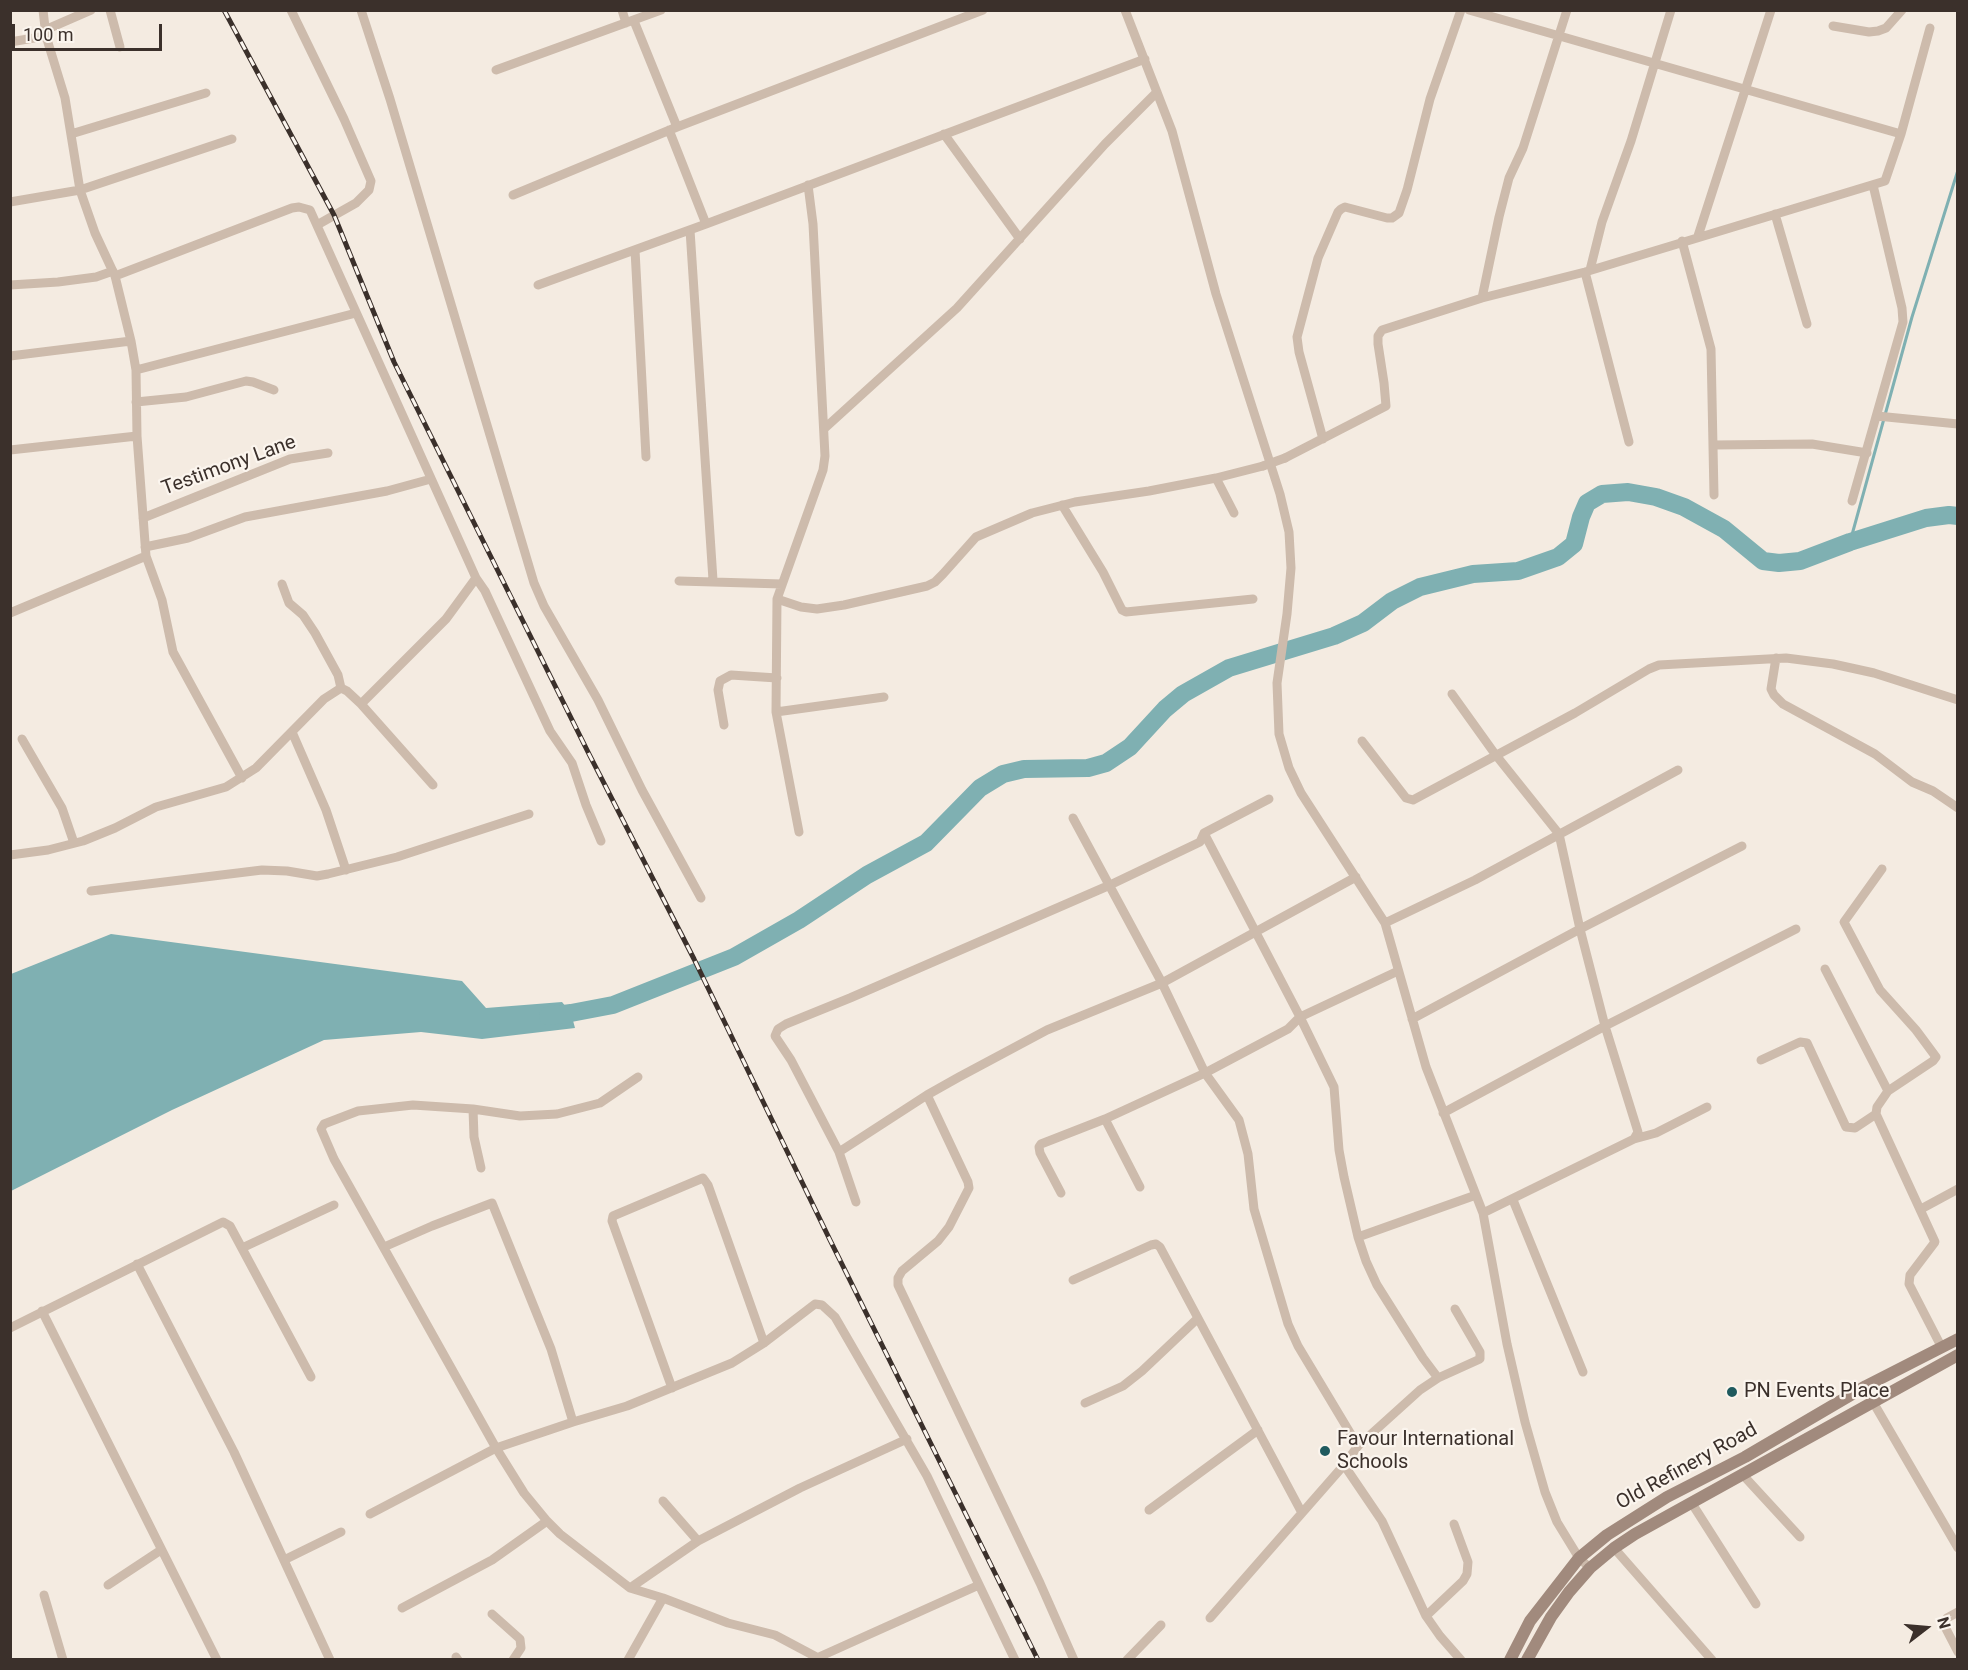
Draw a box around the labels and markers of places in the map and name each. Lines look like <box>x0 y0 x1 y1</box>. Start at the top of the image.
place label: PN Events Place <box>1744 1380 1889 1404</box>
marker: PN Events Place <box>1725 1385 1739 1399</box>
place label: Favour International Schools <box>1337 1428 1514 1475</box>
marker: Favour International Schools <box>1318 1444 1332 1458</box>

